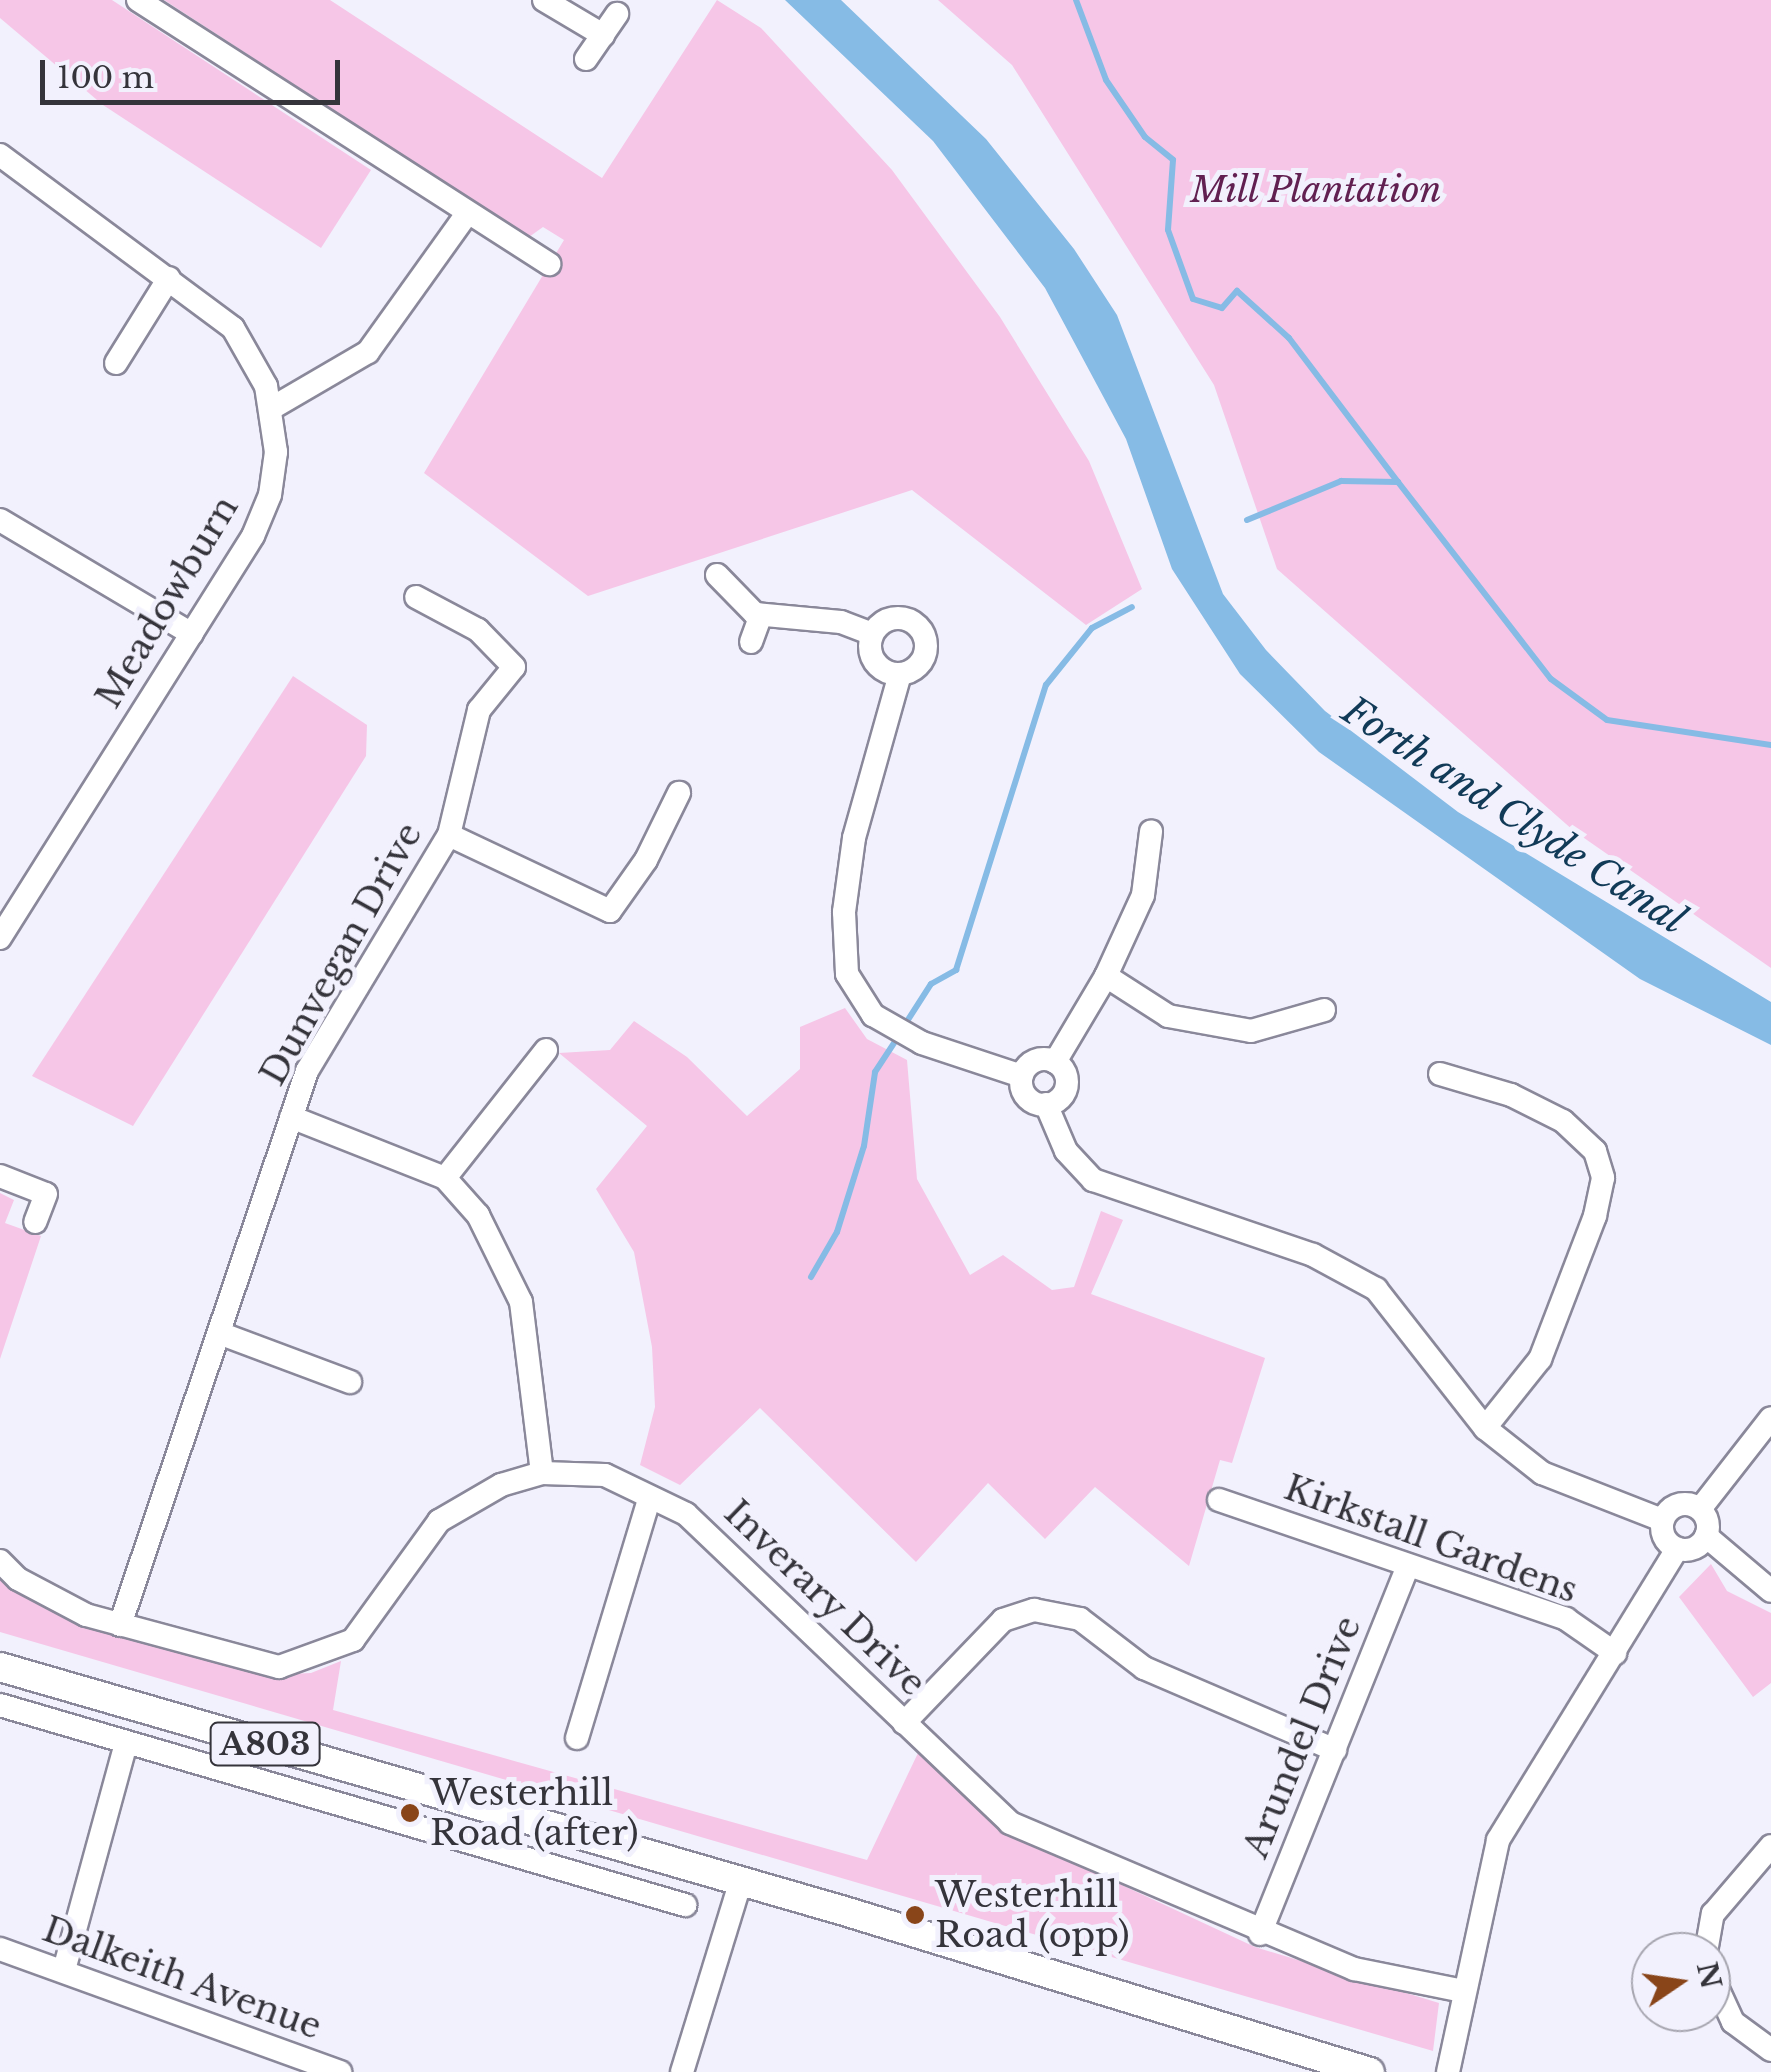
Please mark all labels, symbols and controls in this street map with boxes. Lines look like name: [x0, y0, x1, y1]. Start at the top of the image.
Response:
scale bar: [45, 40, 345, 102]
text: 100 m: [57, 59, 154, 96]
park label: Mill Plantation: [1190, 169, 1442, 211]
street label: Meadowburn: [87, 489, 247, 715]
water label: Forth and Clyde Canal: [1333, 686, 1695, 944]
street label: Dunvegan Drive: [252, 816, 430, 1092]
street label: Kirkstall Gardens: [1279, 1466, 1583, 1612]
street label: Inverary Drive: [716, 1491, 934, 1705]
street label: Arundel Drive: [1235, 1610, 1369, 1864]
road number: A803: [208, 1717, 322, 1771]
place label: Westerhill Road (after): [430, 1772, 639, 1854]
marker: Westerhill Road (after): [399, 1802, 421, 1824]
place label: Westerhill Road (opp): [935, 1874, 1130, 1956]
marker: Westerhill Road (opp): [904, 1904, 926, 1926]
street label: Dalkeith Avenue: [37, 1908, 327, 2048]
north arrow: [1631, 1932, 1731, 2032]
text: N: [1689, 1959, 1729, 1992]

